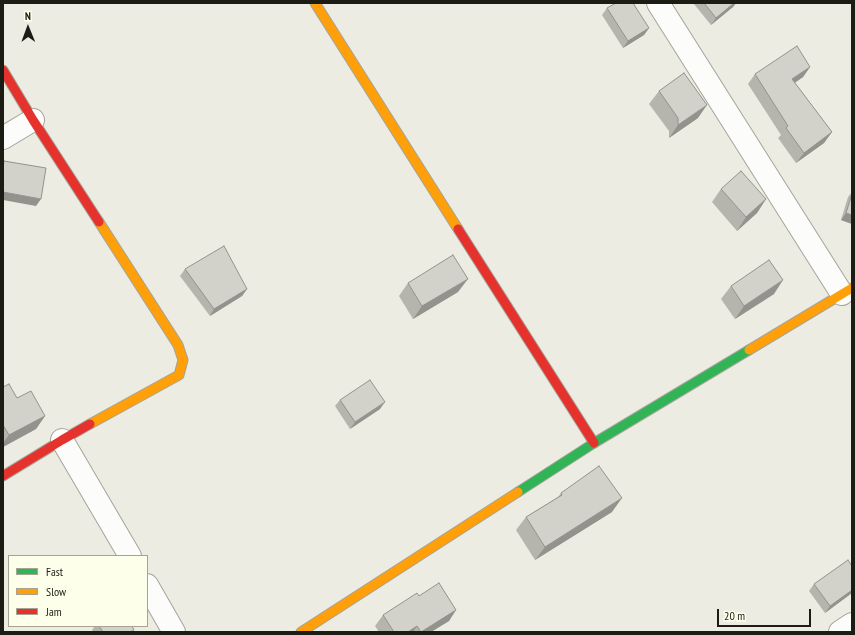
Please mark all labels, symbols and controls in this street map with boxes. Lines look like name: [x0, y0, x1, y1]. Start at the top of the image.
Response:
north arrow: [8, 8, 48, 48]
text: N: [25, 9, 31, 23]
legend: [8, 555, 148, 627]
text: Fast: [46, 564, 63, 579]
text: Slow: [46, 584, 66, 599]
scale bar: [719, 601, 813, 627]
text: Jam: [46, 604, 62, 619]
text: 20 m: [724, 608, 745, 623]

